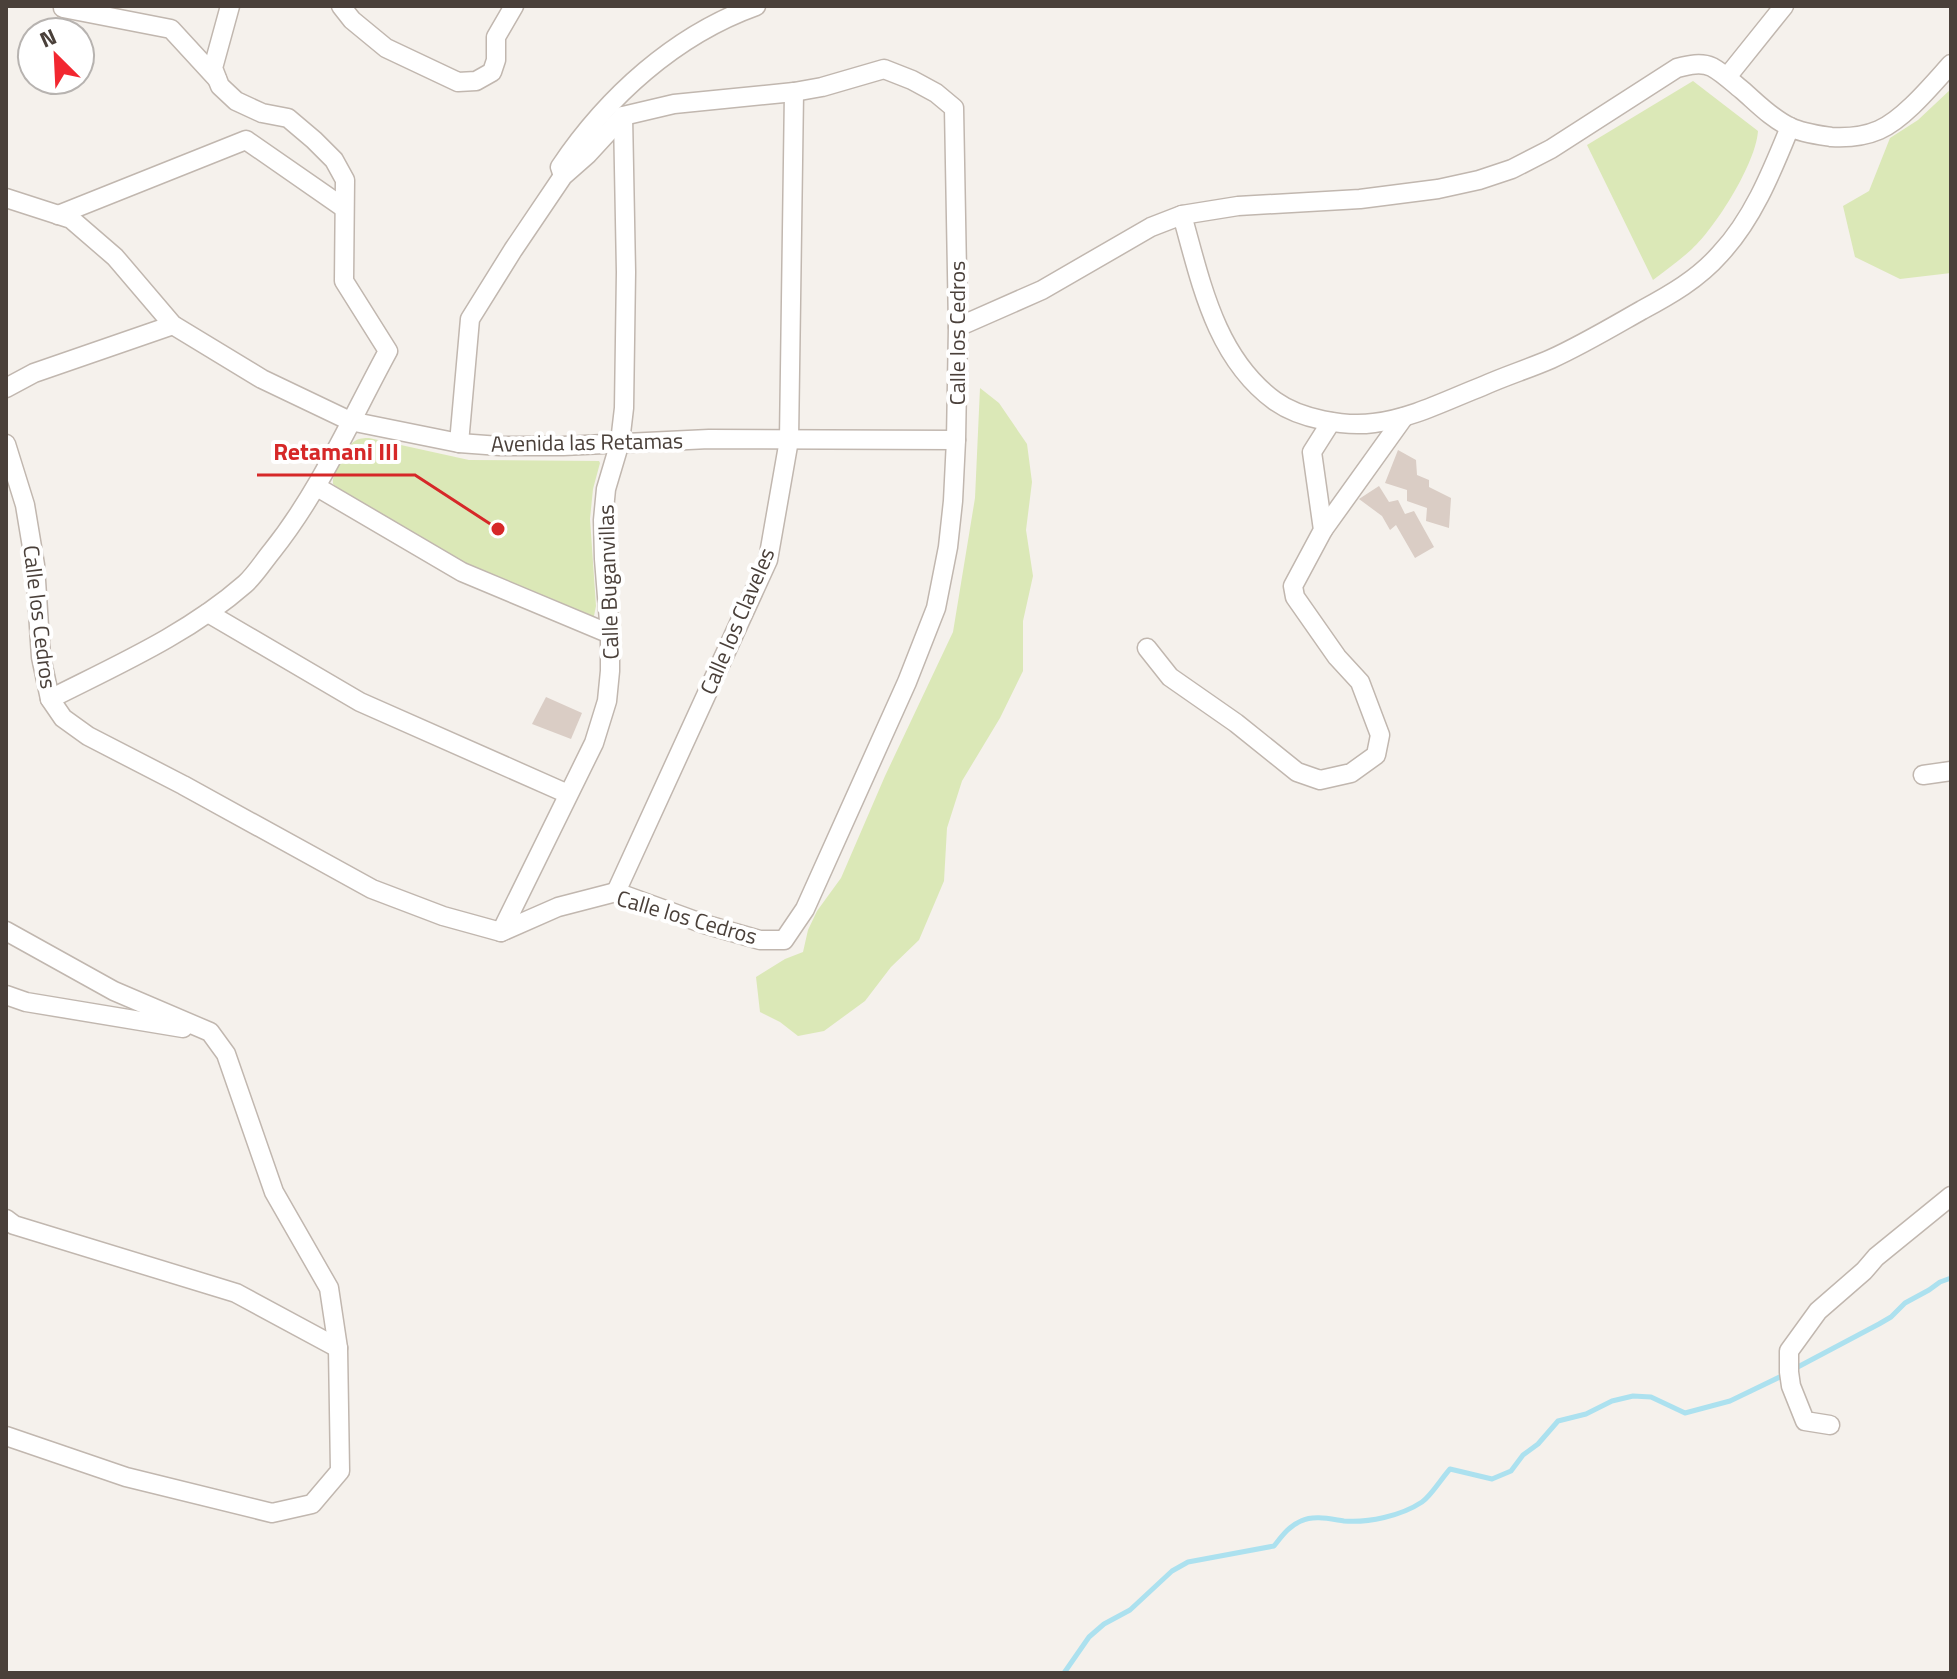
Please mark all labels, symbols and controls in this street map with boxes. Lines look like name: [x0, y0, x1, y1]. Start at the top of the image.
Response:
north arrow: [16, 16, 96, 96]
text: N: [34, 19, 62, 56]
street label: Calle los Cedros: [940, 261, 974, 405]
street label: Avenida las Retamas: [491, 423, 683, 461]
callout: Retamani III: [257, 427, 415, 475]
text: Retamani III: [273, 433, 399, 469]
street label: Calle Buganvillas: [588, 504, 628, 660]
street label: Calle los Claveles: [691, 542, 783, 700]
street label: Calle los Cedros: [14, 543, 66, 691]
street label: Calle los Cedros: [613, 881, 761, 953]

